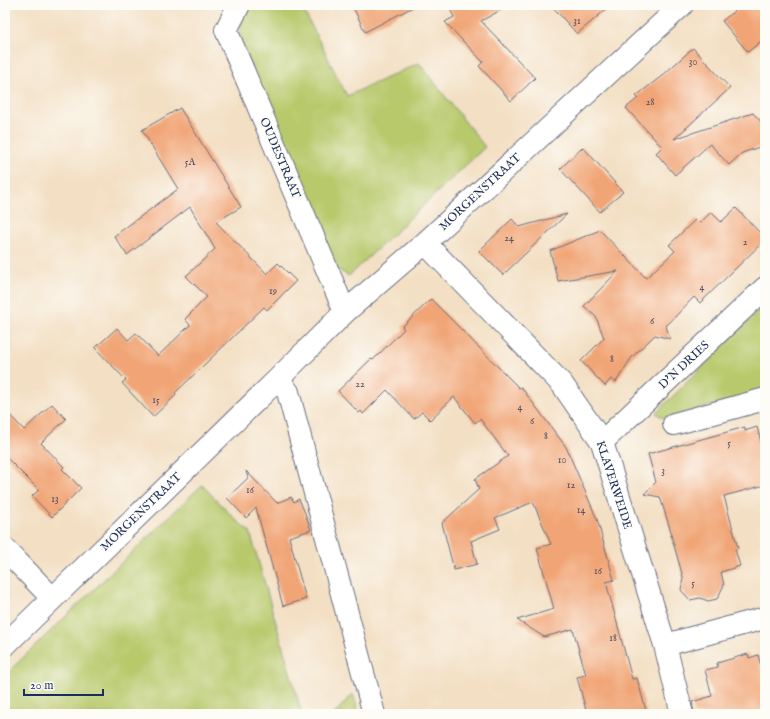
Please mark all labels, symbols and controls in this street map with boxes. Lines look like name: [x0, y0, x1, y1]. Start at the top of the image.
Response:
house number: 31: [573, 15, 581, 28]
house number: 30: [689, 56, 697, 69]
house number: 28: [646, 96, 654, 109]
street label: OUDESTRAAT: [256, 115, 304, 201]
street label: MORGENSTRAAT: [436, 150, 524, 234]
house number: 5A: [185, 156, 195, 169]
house number: 24: [504, 232, 514, 245]
house number: 2: [743, 236, 748, 249]
house number: 4: [700, 281, 705, 294]
house number: 19: [269, 285, 277, 298]
house number: 6: [650, 315, 655, 328]
street label: D'N DRIES: [655, 338, 713, 392]
house number: 8: [610, 353, 614, 366]
house number: 22: [355, 378, 365, 391]
house number: 15: [152, 394, 160, 407]
house number: 4: [518, 401, 523, 414]
house number: 6: [530, 415, 535, 428]
house number: 8: [544, 430, 548, 443]
house number: 5: [727, 437, 731, 450]
street label: KLAVERWEIDE: [593, 439, 635, 531]
house number: 10: [558, 454, 566, 467]
house number: 3: [661, 465, 665, 478]
street label: MORGENSTRAAT: [97, 469, 185, 554]
house number: 12: [567, 479, 576, 492]
house number: 16: [246, 484, 255, 497]
house number: 13: [51, 493, 59, 506]
house number: 14: [577, 504, 585, 517]
house number: 16: [594, 565, 603, 578]
house number: 5: [691, 577, 695, 590]
house number: 18: [609, 632, 617, 645]
scale bar: [24, 671, 103, 697]
text: 20 m: [30, 678, 53, 693]

